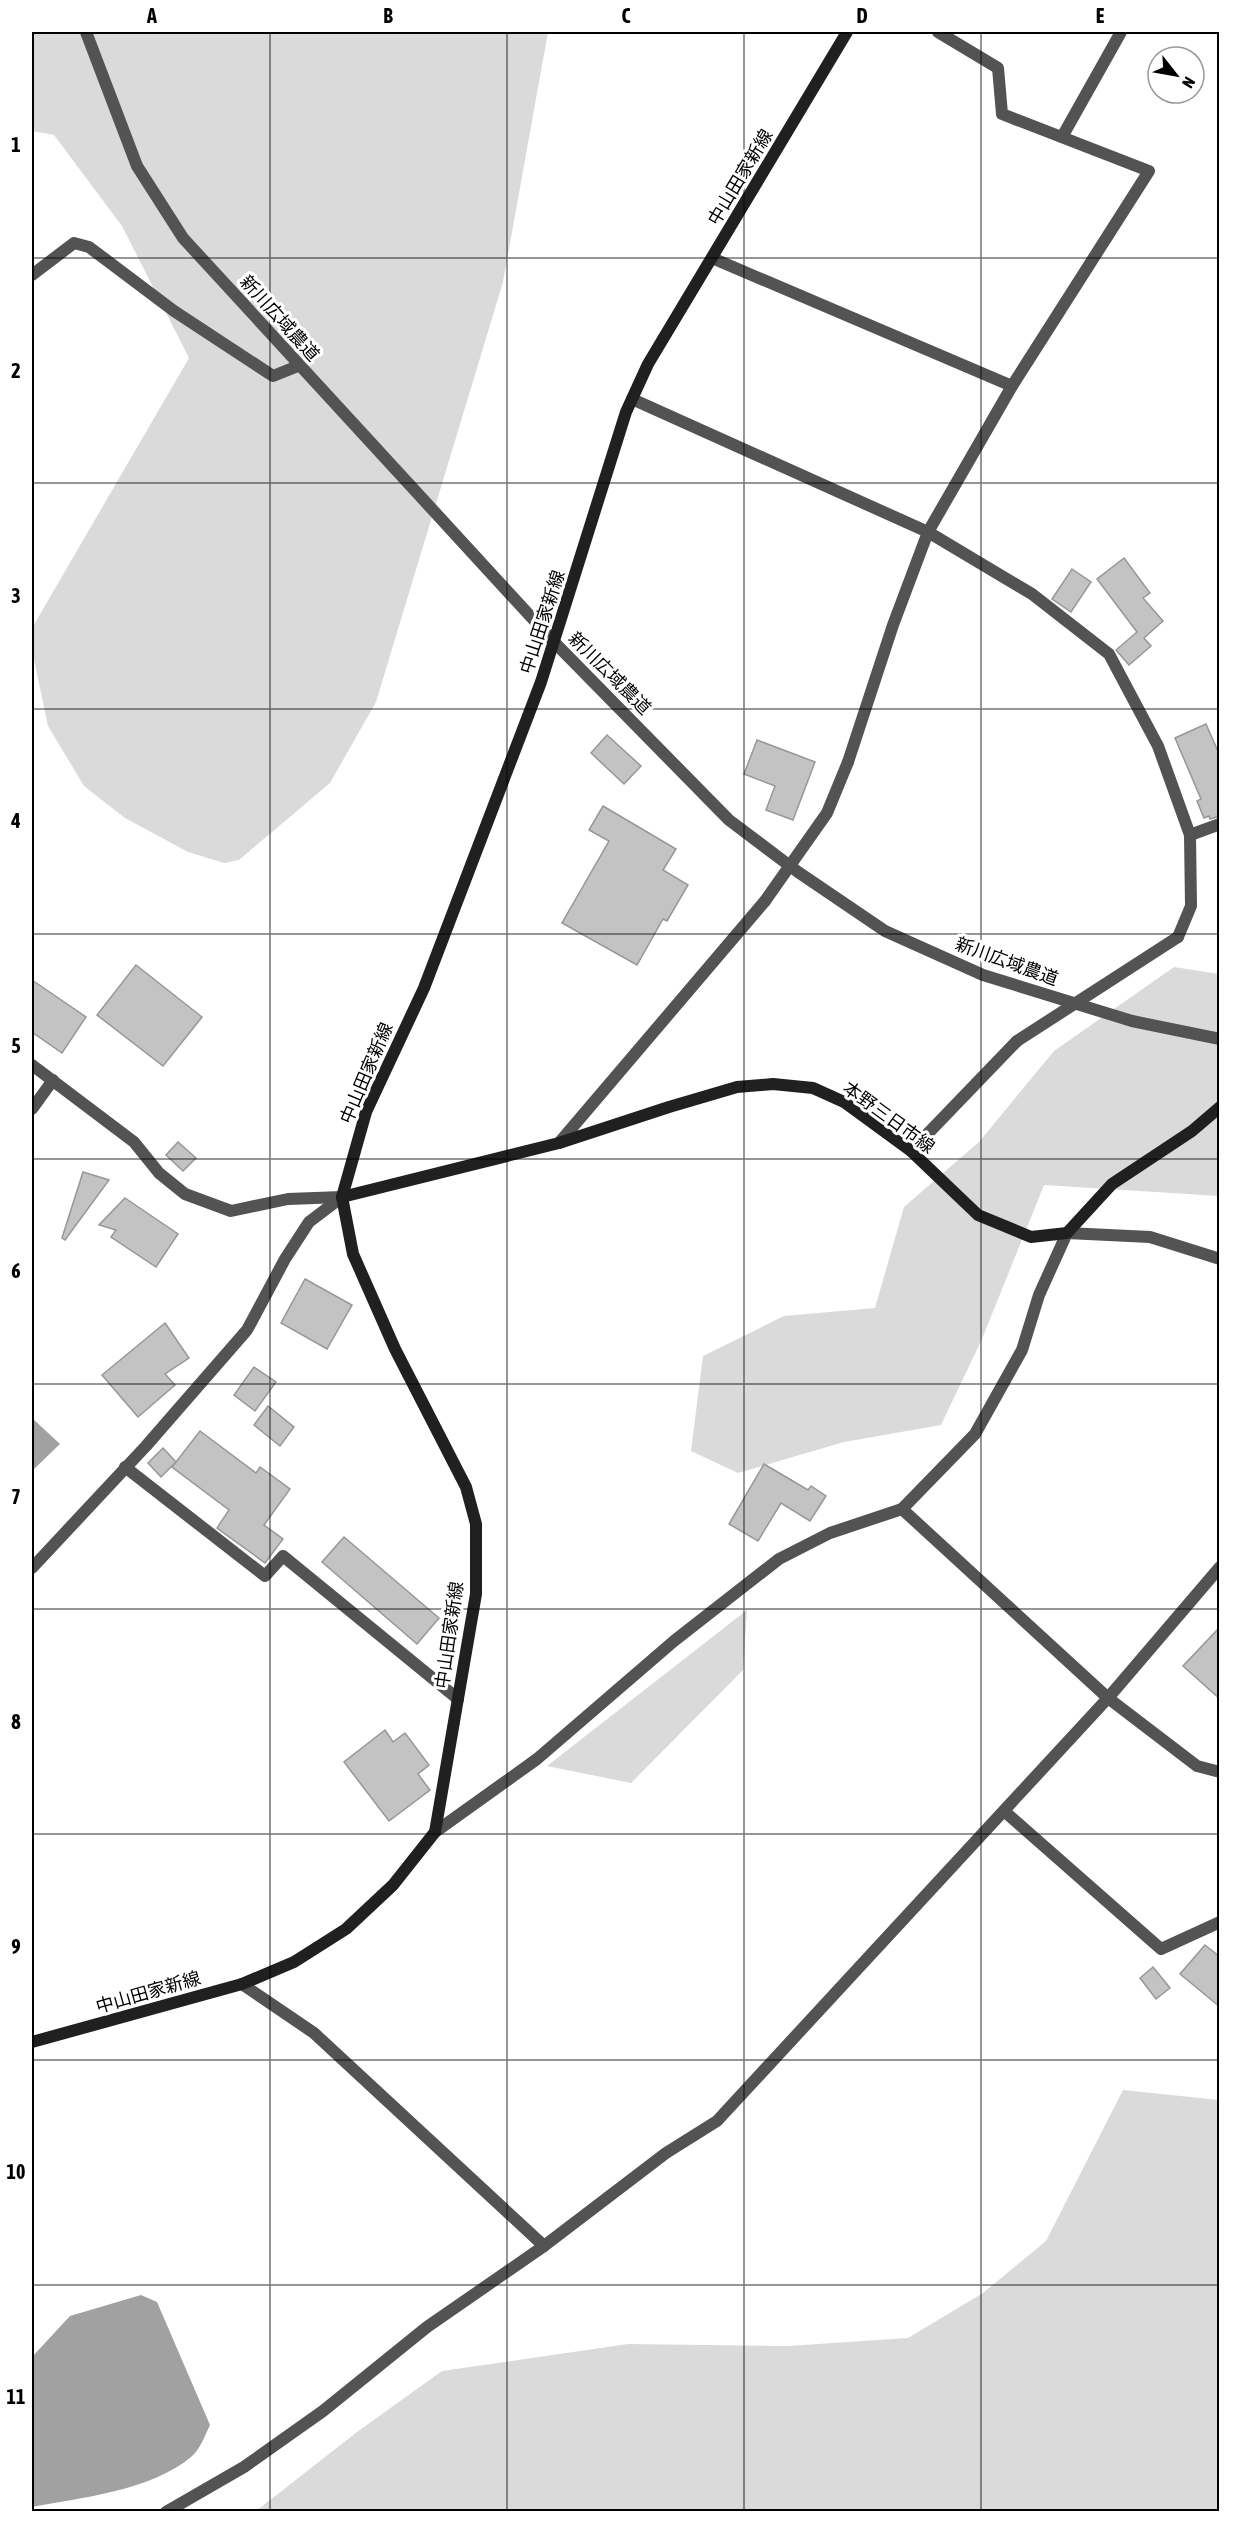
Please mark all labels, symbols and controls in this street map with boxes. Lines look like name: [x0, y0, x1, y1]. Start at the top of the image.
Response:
text: A: [146, 4, 157, 27]
text: B: [383, 4, 393, 27]
text: C: [622, 4, 631, 27]
text: D: [856, 4, 868, 27]
text: E: [1096, 4, 1105, 27]
north arrow: [1146, 45, 1206, 105]
text: N: [1179, 74, 1199, 91]
street label: 中山田家新線: [703, 125, 777, 229]
text: 1: [11, 133, 21, 156]
street label: 新川広域農道: [236, 271, 324, 365]
text: 2: [11, 359, 21, 382]
street label: 中山田家新線: [515, 567, 569, 677]
text: 3: [11, 584, 21, 607]
street label: 新川広域農道: [564, 627, 656, 719]
text: 4: [10, 809, 21, 832]
street label: 新川広域農道: [953, 933, 1061, 989]
street label: 中山田家新線: [335, 1019, 397, 1127]
text: 5: [11, 1034, 21, 1057]
street label: 本野三日市線: [839, 1077, 939, 1157]
text: 6: [11, 1259, 21, 1282]
text: 7: [11, 1485, 21, 1508]
street label: 中山田家新線: [431, 1580, 467, 1690]
text: 8: [11, 1710, 21, 1733]
text: 9: [11, 1935, 21, 1958]
street label: 中山田家新線: [93, 1967, 203, 2017]
text: 10: [7, 2160, 25, 2183]
text: 11: [7, 2385, 25, 2408]

